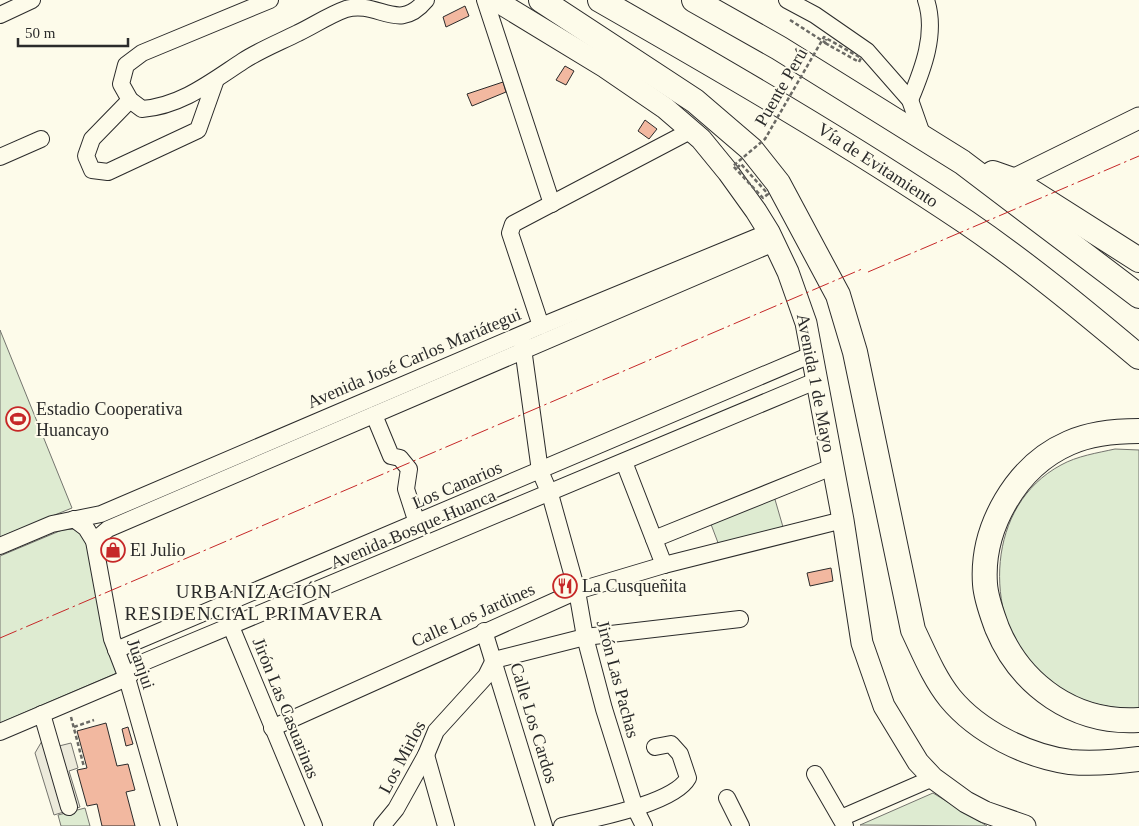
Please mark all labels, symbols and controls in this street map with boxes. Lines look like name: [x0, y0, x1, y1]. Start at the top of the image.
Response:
scale bar: [18, 15, 128, 47]
text: 50 m: [25, 25, 56, 41]
street label: Puente Perú: [751, 45, 811, 129]
street label: Vía de Evitamiento: [814, 118, 942, 212]
street label: Avenida José Carlos Mariátegui: [304, 304, 524, 412]
street label: Avenida 1 de Mayo: [793, 312, 839, 454]
place label: Estadio Cooperativa Huancayo: [36, 399, 182, 440]
sports icon: Estadio Cooperativa Huancayo: [5, 406, 31, 432]
street label: Los Canarios: [409, 457, 505, 513]
street label: Avenida Bosque Huanca: [327, 485, 499, 573]
shop icon: El Julio: [100, 537, 126, 563]
place label: El Julio: [130, 540, 186, 560]
restaurant icon: La Cusqueñita: [552, 573, 578, 599]
place label: La Cusqueñita: [582, 576, 686, 596]
street label: Calle Los Jardines: [408, 579, 538, 651]
district label: URBANIZACIÓN RESIDENCIAL PRIMAVERA: [124, 581, 384, 624]
street label: Jirón Las Pachas: [593, 618, 643, 740]
street label: Jirón Las Casuarinas: [249, 635, 323, 781]
street label: Juanjui: [123, 636, 159, 692]
street label: Calle Los Cardos: [506, 660, 562, 786]
street label: Los Mirlos: [375, 717, 429, 797]

